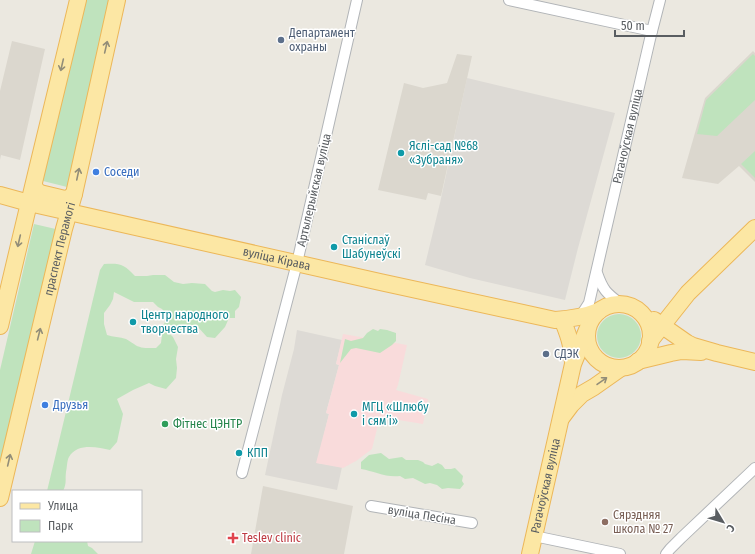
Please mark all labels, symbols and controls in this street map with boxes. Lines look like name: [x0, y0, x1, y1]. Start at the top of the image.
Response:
scale bar: [615, 12, 684, 38]
text: 50 m: [621, 19, 645, 33]
place label: Департамент охраны: [288, 26, 355, 54]
marker: Департамент охраны: [276, 35, 286, 45]
one-way arrow: [103, 41, 111, 54]
one-way arrow: [58, 58, 65, 71]
street label: Рагачоўская вуліца: [610, 87, 645, 185]
street label: Артылерыйская вуліца: [294, 132, 334, 248]
place label: Яслі-сад №68 «Зубраня»: [409, 139, 478, 167]
marker: Яслі-сад №68 «Зубраня»: [396, 148, 406, 158]
place label: Соседи: [104, 165, 139, 179]
marker: Соседи: [91, 167, 101, 177]
one-way arrow: [75, 168, 83, 181]
street label: праспект Перамогі: [41, 201, 78, 297]
place label: Станіслаў Шабунеўскі: [342, 233, 401, 261]
one-way arrow: [15, 234, 23, 247]
marker: Станіслаў Шабунеўскі: [329, 242, 339, 252]
street label: вуліца Кірава: [242, 244, 312, 273]
place label: Центр народного творчества: [141, 308, 229, 336]
marker: Центр народного творчества: [128, 317, 138, 327]
one-way arrow: [36, 327, 43, 340]
place label: СДЭК: [554, 347, 580, 361]
marker: СДЭК: [541, 349, 551, 359]
one-way arrow: [596, 377, 607, 385]
place label: Друзья: [52, 398, 88, 412]
marker: Друзья: [40, 400, 50, 410]
place label: МГЦ «Шлюбу і сямʼі»: [362, 400, 429, 428]
marker: МГЦ «Шлюбу і сямʼі»: [349, 409, 359, 419]
place label: Фітнес ЦЭНТР: [173, 417, 242, 431]
marker: Фітнес ЦЭНТР: [160, 419, 170, 429]
street label: Рагачоўская вуліца: [528, 437, 563, 535]
place label: КПП: [247, 446, 268, 460]
marker: КПП: [234, 448, 244, 458]
one-way arrow: [6, 454, 13, 467]
legend: [12, 490, 142, 542]
text: Улица: [47, 499, 78, 513]
north arrow: [703, 502, 743, 542]
street label: вуліца Песіна: [387, 503, 457, 527]
place label: Сярэдняя школа № 27: [613, 508, 673, 536]
marker: Сярэдняя школа № 27: [600, 517, 610, 527]
text: Парк: [48, 519, 74, 533]
text: С: [723, 522, 737, 534]
place label: Teslev clinic: [242, 531, 301, 545]
marker: Teslev clinic: [227, 532, 239, 544]

